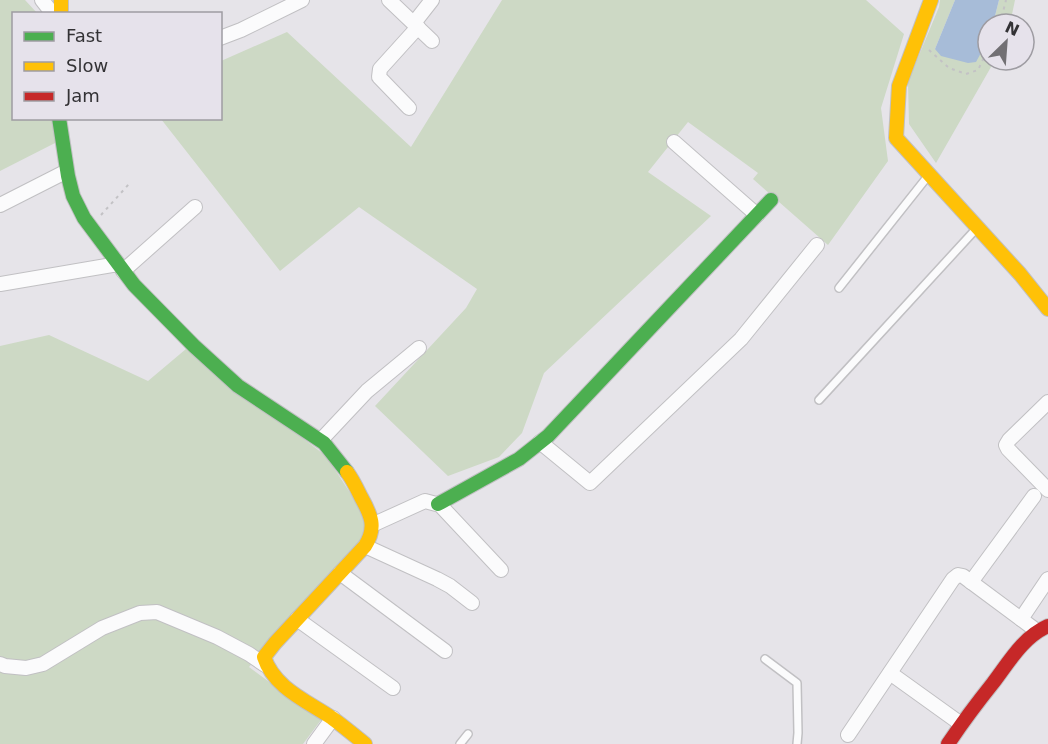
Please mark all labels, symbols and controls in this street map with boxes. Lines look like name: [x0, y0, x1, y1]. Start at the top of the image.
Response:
legend: [12, 12, 222, 120]
north arrow: [976, 12, 1036, 72]
text: N: [1002, 17, 1022, 40]
text: Fast: [66, 25, 102, 46]
text: Slow: [66, 55, 108, 76]
text: Jam: [65, 85, 100, 106]

